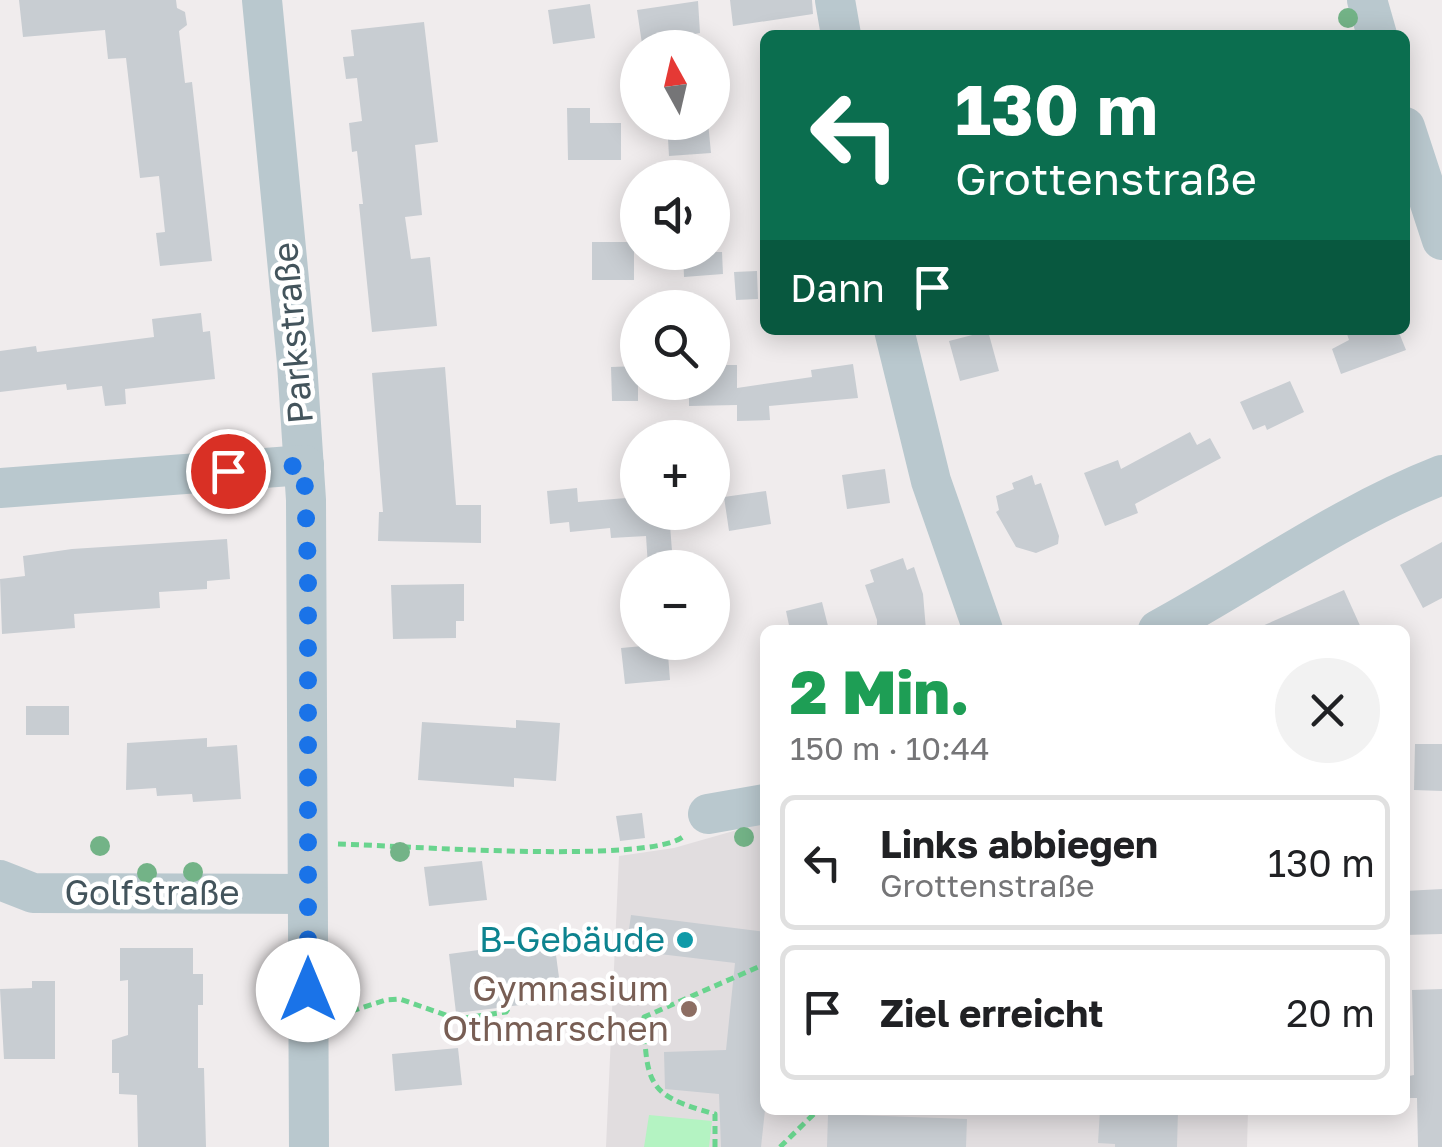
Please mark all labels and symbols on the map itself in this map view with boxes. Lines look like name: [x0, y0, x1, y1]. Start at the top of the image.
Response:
north arrow: [620, 30, 730, 140]
street label: Parkstraße: [263, 241, 321, 426]
pin: [186, 429, 271, 514]
street label: Golfstraße: [64, 871, 240, 913]
place label: B-Gebäude: [479, 918, 665, 960]
marker: B-Gebäude: [674, 929, 696, 951]
position arrow: [256, 938, 360, 1042]
place label: Gymnasium Othmarschen: [442, 967, 669, 1049]
marker: Gymnasium Othmarschen: [678, 998, 700, 1020]

